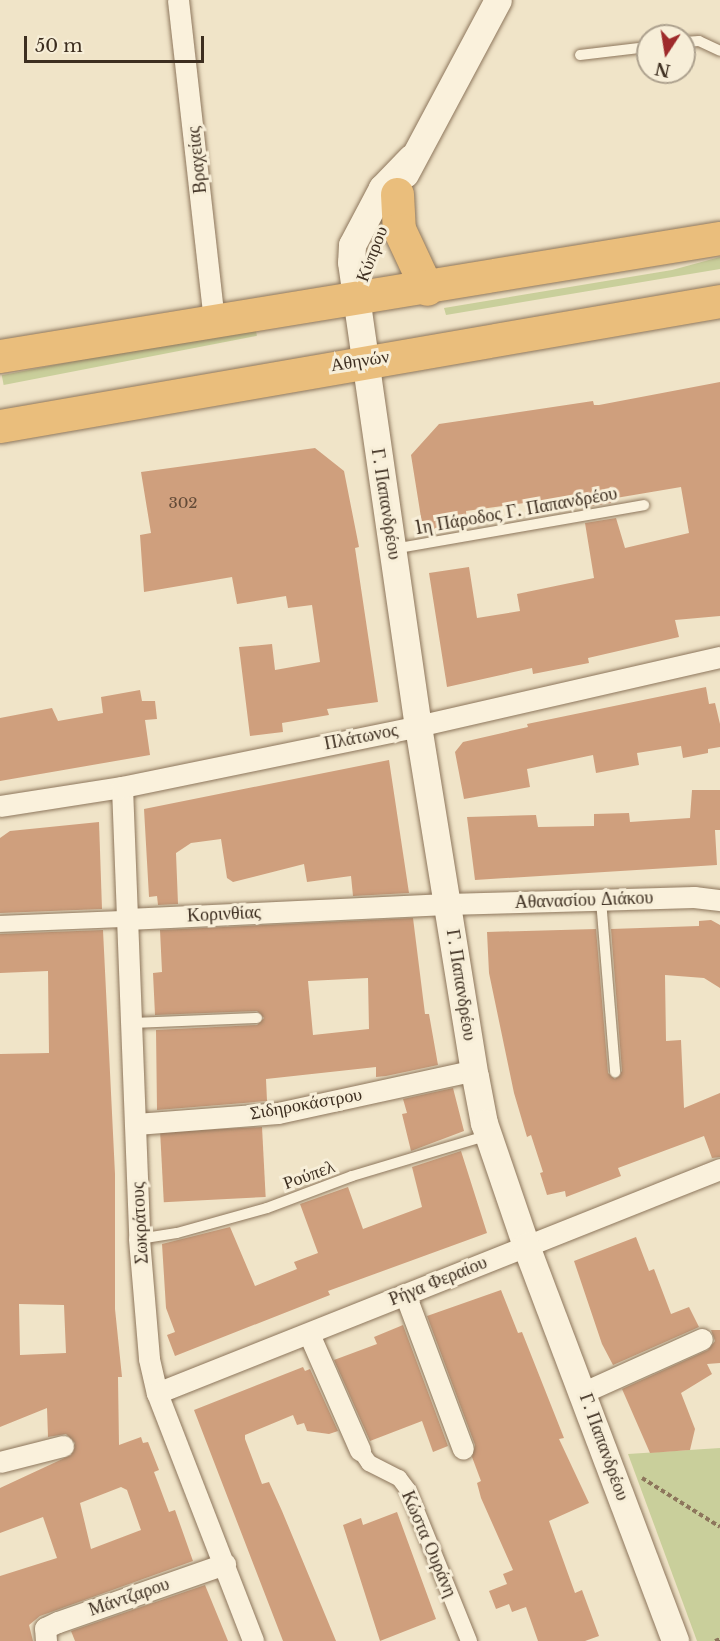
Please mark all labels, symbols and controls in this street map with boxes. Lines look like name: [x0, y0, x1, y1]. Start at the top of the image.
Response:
scale bar: [27, 24, 207, 62]
north arrow: [636, 24, 696, 84]
text: 50 m: [35, 35, 83, 57]
text: N: [653, 58, 672, 81]
street label: Βραχείας: [183, 125, 211, 195]
street label: Κύπρου: [352, 223, 392, 285]
street label: Αθηνών: [329, 346, 391, 376]
street label: Γ. Παπανδρέου: [367, 447, 405, 561]
street label: 1η Πάροδος Γ. Παπανδρέου: [413, 483, 619, 539]
house number: 302: [168, 494, 198, 512]
street label: Πλάτωνος: [322, 719, 400, 755]
street label: Αθανασίου Διάκου: [514, 887, 654, 913]
street label: Κορινθίας: [186, 901, 262, 927]
street label: Γ. Παπανδρέου: [442, 928, 480, 1042]
street label: Σιδηροκάστρου: [248, 1084, 364, 1124]
street label: Ρούπελ: [280, 1156, 338, 1194]
street label: Σωκράτους: [127, 1181, 153, 1265]
street label: Ρήγα Φεραίου: [386, 1252, 490, 1310]
street label: Γ. Παπανδρέου: [575, 1391, 633, 1503]
street label: Κώστα Ουράνη: [397, 1488, 461, 1600]
street label: Μάντζαρου: [86, 1573, 172, 1621]

